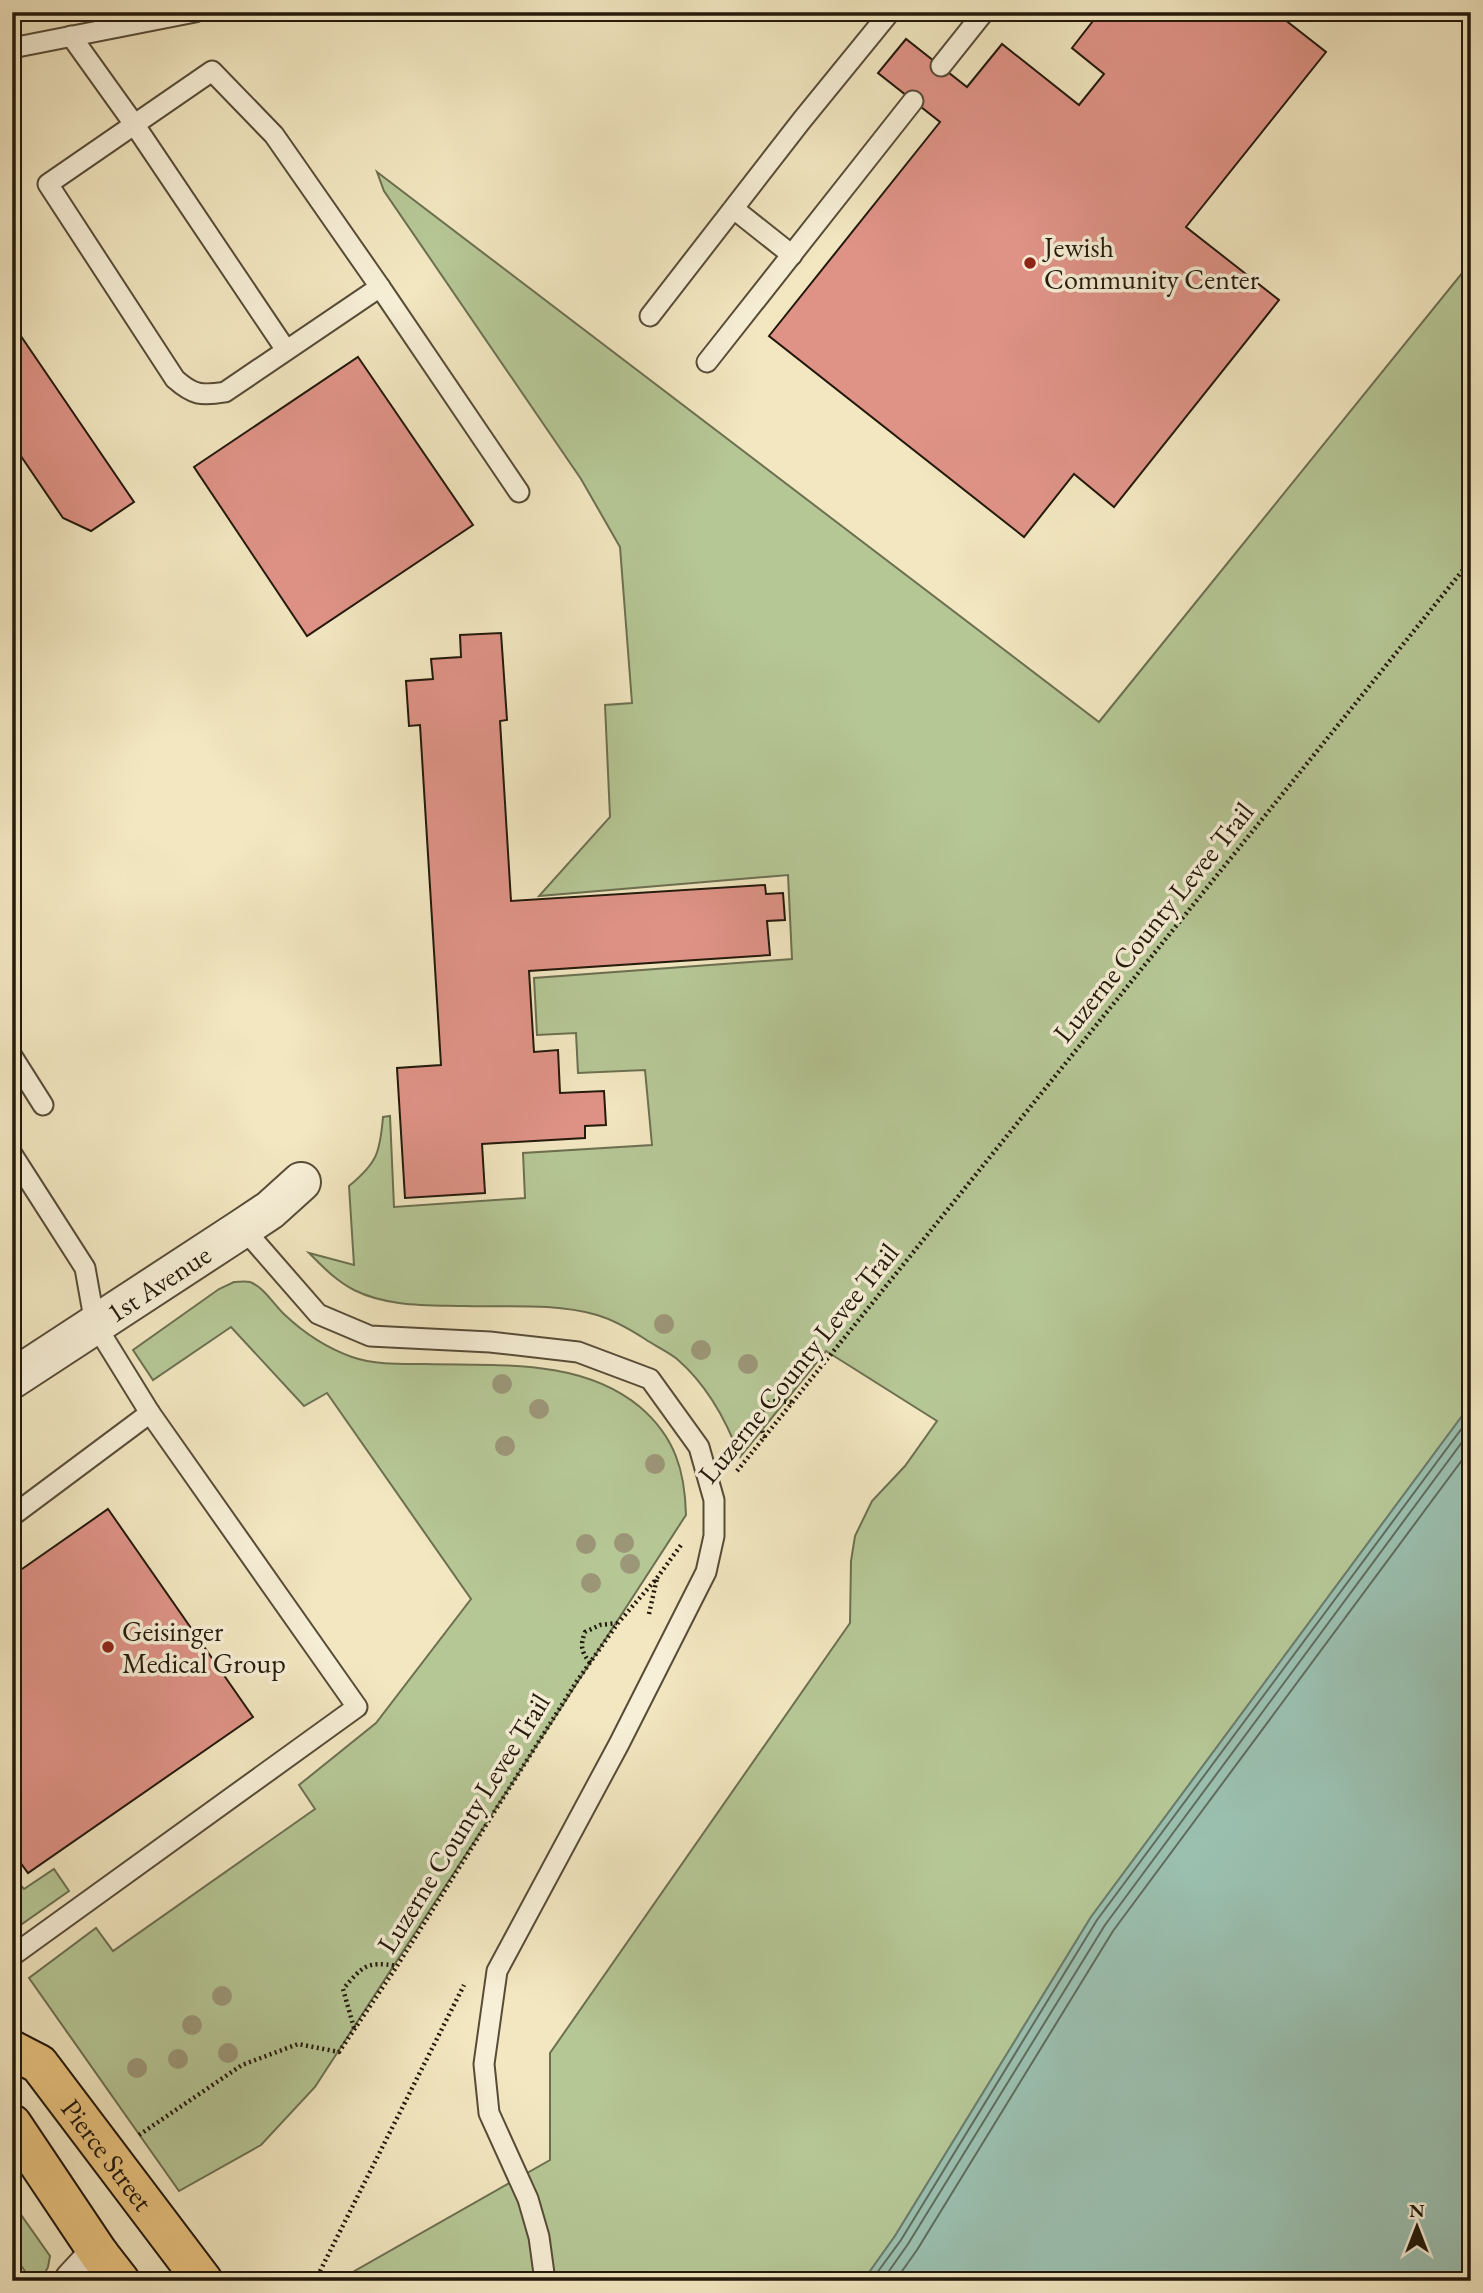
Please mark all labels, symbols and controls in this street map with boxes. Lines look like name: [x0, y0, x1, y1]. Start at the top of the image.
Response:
place label: Jewish Community Center: [1042, 229, 1260, 297]
marker: Jewish Community Center: [1022, 255, 1038, 271]
street label: Luzerne County Levee Trail: [1045, 794, 1261, 1050]
street label: Luzerne County Levee Trail: [690, 1235, 906, 1491]
street label: 1st Avenue: [100, 1236, 217, 1330]
place label: Geisinger Medical Group: [122, 1613, 286, 1681]
marker: Geisinger Medical Group: [100, 1639, 116, 1655]
street label: Luzerne County Levee Trail: [368, 1686, 558, 1959]
street label: Pierce Street: [53, 2091, 162, 2218]
north arrow: [1382, 2192, 1452, 2262]
text: N: [1409, 2198, 1425, 2223]

